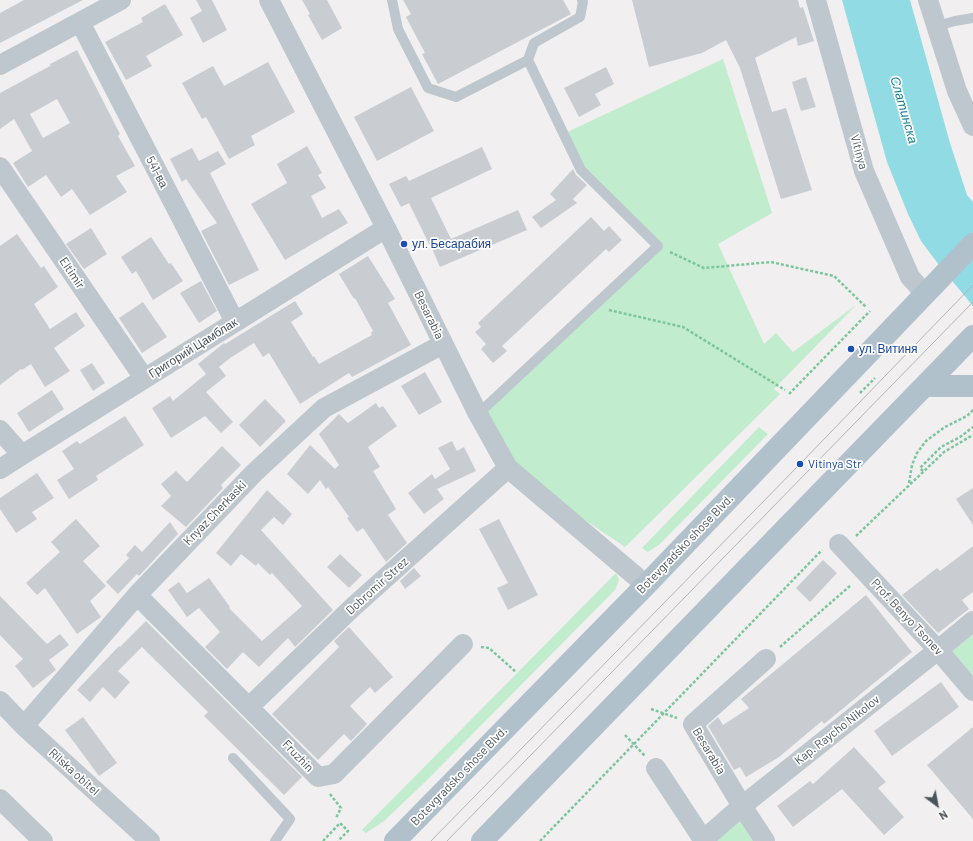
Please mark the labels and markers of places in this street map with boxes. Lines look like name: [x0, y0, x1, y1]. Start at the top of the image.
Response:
place label: ул. Бесарабия: [412, 237, 491, 251]
marker: ул. Бесарабия: [399, 239, 409, 249]
place label: ул. Витиня: [859, 342, 918, 356]
marker: ул. Витиня: [846, 344, 856, 354]
place label: Vitinya Str: [808, 457, 862, 471]
marker: Vitinya Str: [795, 459, 805, 469]

